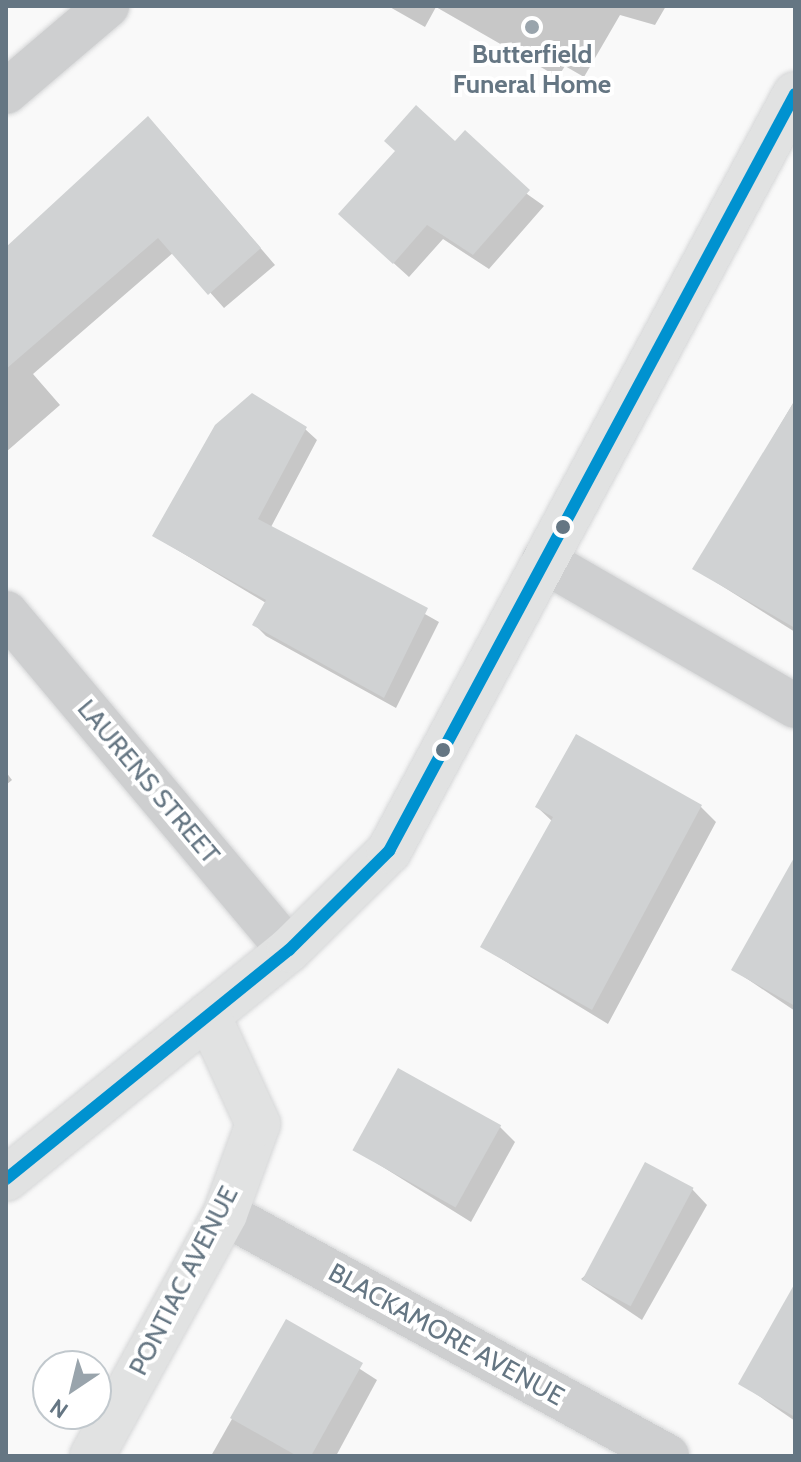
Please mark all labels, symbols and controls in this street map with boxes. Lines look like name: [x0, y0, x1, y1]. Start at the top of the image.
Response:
marker: Butterfield Funeral Home: [523, 18, 541, 36]
place label: Butterfield Funeral Home: [453, 39, 611, 100]
unlabelled marker: [555, 519, 571, 535]
street label: LAURENS STREET: [70, 694, 226, 870]
unlabelled marker: [435, 742, 451, 758]
street label: PONTIAC AVENUE: [123, 1181, 245, 1381]
street label: BLACKAMORE AVENUE: [323, 1257, 569, 1413]
north arrow: [32, 1350, 112, 1430]
text: N: [45, 1393, 73, 1424]

